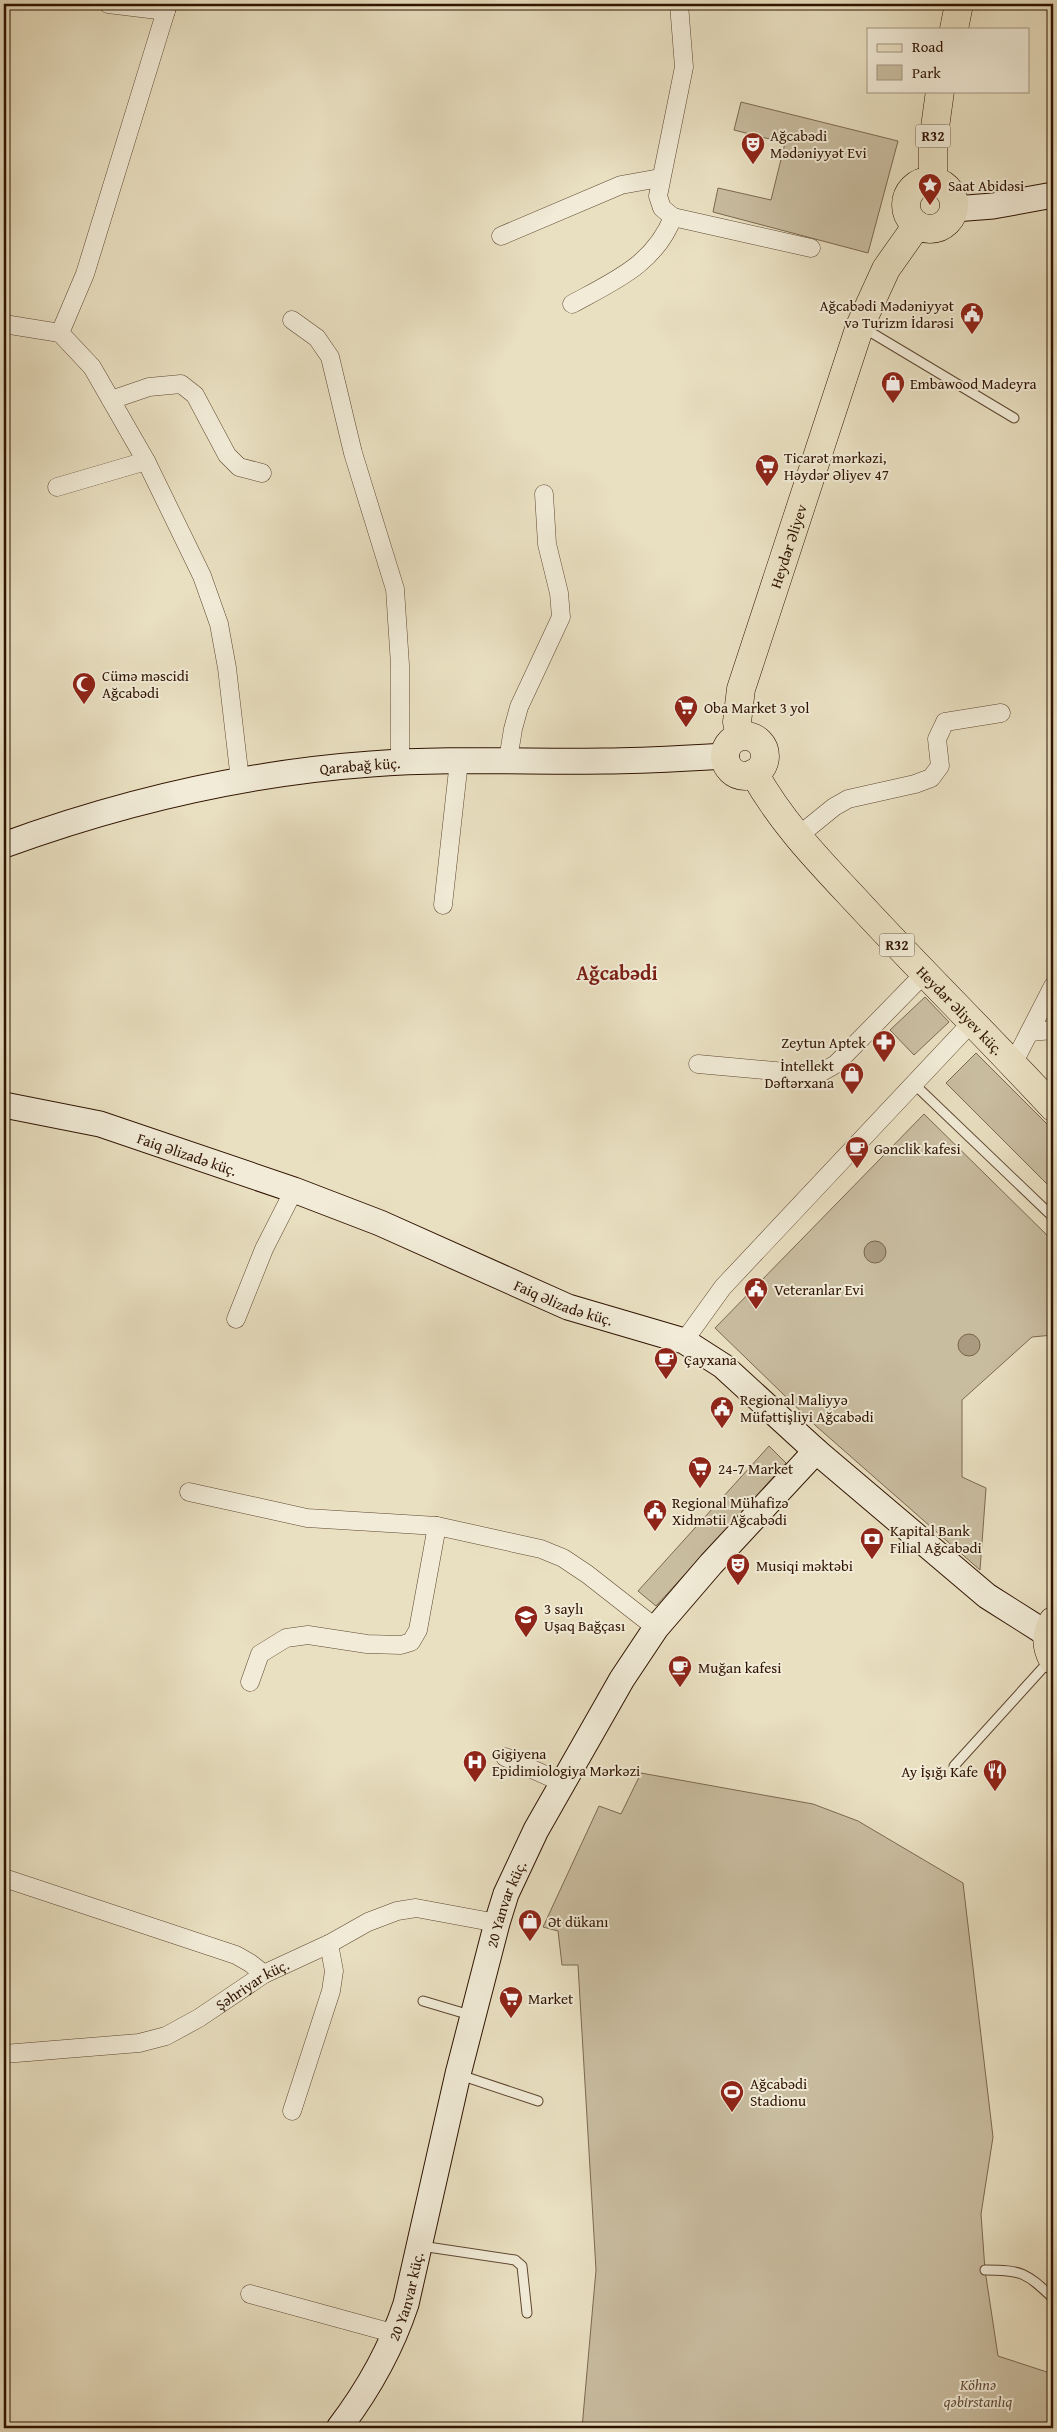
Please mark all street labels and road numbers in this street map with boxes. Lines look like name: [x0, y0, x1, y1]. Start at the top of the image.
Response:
road number: R32: [916, 124, 950, 148]
street label: Heydər Əliyev: [764, 501, 812, 591]
street label: Qarabağ küç.: [319, 752, 401, 779]
road number: R32: [880, 934, 914, 956]
street label: Heydər Əliyev küç.: [912, 961, 1009, 1059]
street label: Faiq Əlizadə küç.: [135, 1127, 240, 1180]
street label: Faiq Əlizadə küç.: [511, 1274, 615, 1330]
street label: 20 Yanvar küç.: [481, 1857, 531, 1950]
street label: Şəhriyar küç.: [211, 1954, 292, 2015]
street label: 20 Yanvar küç.: [383, 2250, 428, 2344]

